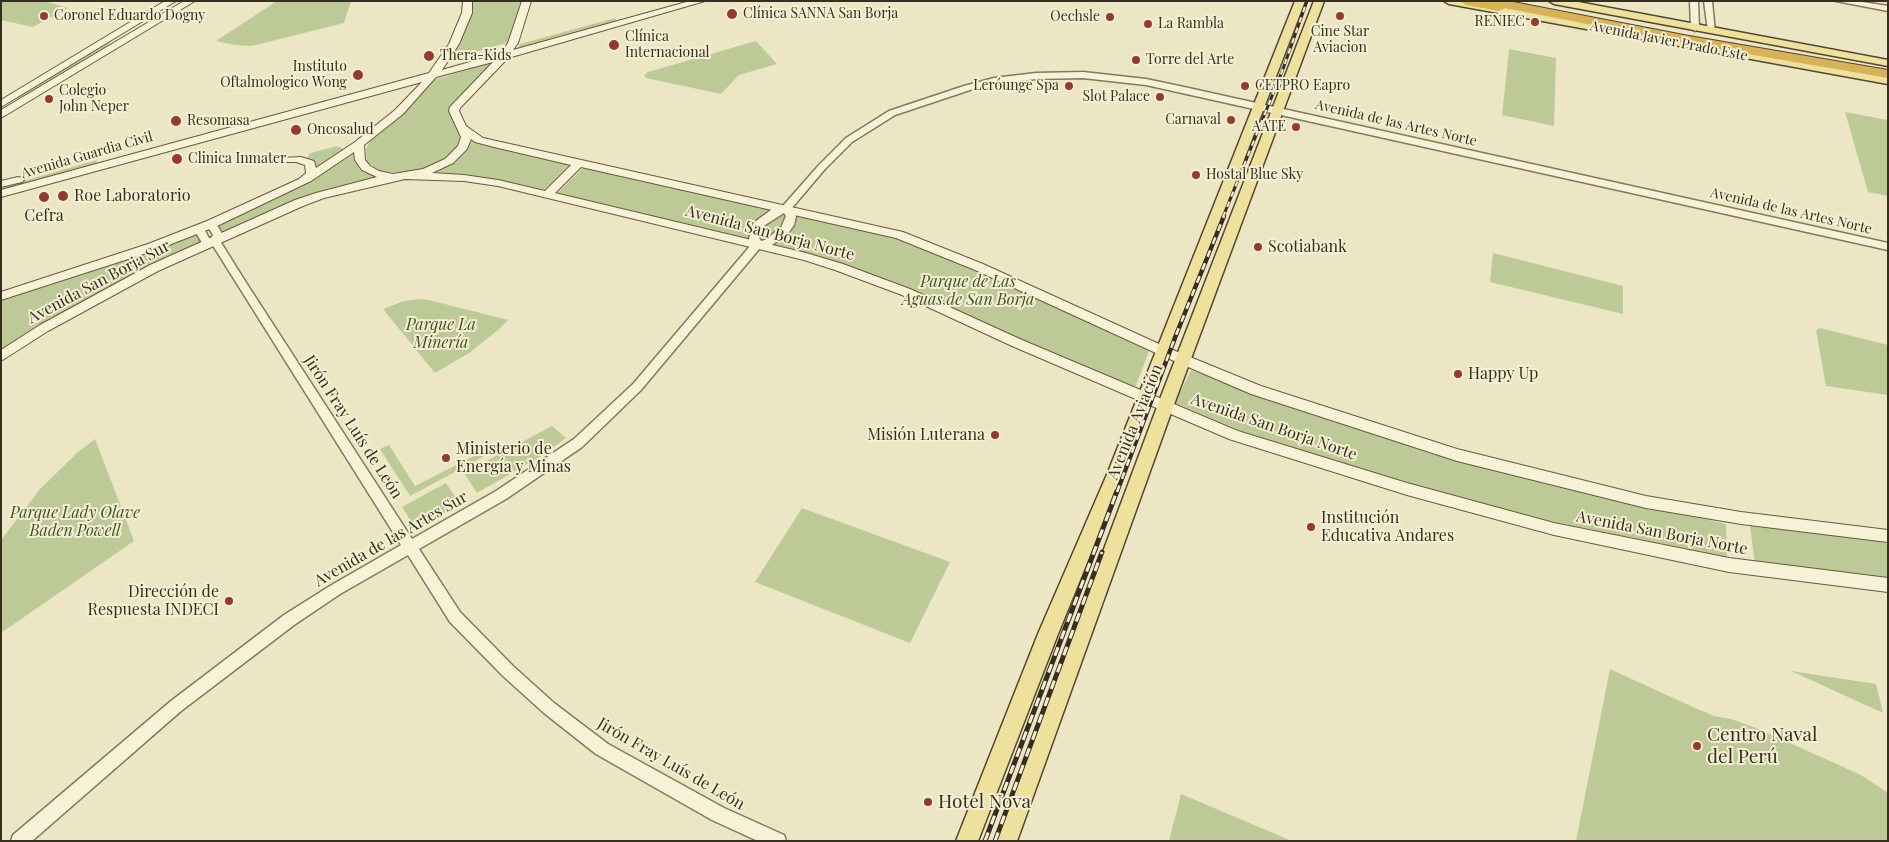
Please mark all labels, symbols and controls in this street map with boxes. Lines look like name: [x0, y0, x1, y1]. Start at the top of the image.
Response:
place label: Clínica SANNA San Borja: [743, 6, 898, 22]
marker: Clínica SANNA San Borja: [725, 7, 739, 21]
place label: Coronel Eduardo Dogny: [54, 8, 205, 24]
place label: Oechsle: [1050, 9, 1100, 25]
marker: Coronel Eduardo Dogny: [38, 10, 50, 22]
marker: Cine Star Aviacion: [1334, 10, 1346, 22]
marker: Oechsle: [1104, 11, 1116, 23]
place label: RENIEC: [1475, 14, 1525, 30]
place label: La Rambla: [1158, 16, 1224, 32]
marker: RENIEC: [1529, 16, 1541, 28]
street label: Avenida Javier Prado Este: [1589, 17, 1749, 65]
marker: La Rambla: [1142, 18, 1154, 30]
place label: Cine Star Aviacion: [1311, 24, 1369, 56]
place label: Clínica Internacional: [625, 29, 710, 62]
marker: Clínica Internacional: [607, 38, 621, 52]
place label: Thera-Kids: [440, 48, 512, 64]
marker: Thera-Kids: [422, 49, 436, 63]
place label: Torre del Arte: [1146, 52, 1234, 68]
marker: Torre del Arte: [1130, 54, 1142, 66]
place label: Instituto Oftalmologico Wong: [220, 59, 347, 92]
marker: Instituto Oftalmologico Wong: [351, 68, 365, 82]
place label: Leróunge Spa: [973, 78, 1059, 94]
place label: CETPRO Eapro: [1255, 78, 1350, 94]
marker: Leróunge Spa: [1063, 80, 1075, 92]
marker: CETPRO Eapro: [1239, 80, 1251, 92]
place label: Colegio John Neper: [59, 83, 129, 115]
place label: Slot Palace: [1083, 89, 1150, 105]
marker: Slot Palace: [1154, 91, 1166, 103]
marker: Colegio John Neper: [43, 93, 55, 105]
street label: Avenida de las Artes Norte: [1313, 96, 1479, 150]
place label: Carnaval: [1165, 112, 1221, 128]
place label: Resomasa: [187, 113, 250, 129]
marker: Resomasa: [169, 114, 183, 128]
marker: Carnaval: [1225, 114, 1237, 126]
place label: AATE: [1252, 119, 1286, 135]
marker: AATE: [1290, 121, 1302, 133]
place label: Oncosalud: [307, 122, 374, 138]
marker: Oncosalud: [289, 123, 303, 137]
street label: Avenida Guardia Civil: [19, 128, 155, 182]
place label: Clinica Inmater: [188, 151, 286, 167]
marker: Clinica Inmater: [170, 152, 184, 166]
place label: Hostal Blue Sky: [1206, 167, 1303, 183]
marker: Hostal Blue Sky: [1190, 169, 1202, 181]
street label: Avenida de las Artes Norte: [1708, 184, 1874, 238]
place label: Roe Laboratorio: [74, 186, 190, 206]
marker: Roe Laboratorio: [56, 189, 70, 203]
marker: Cefra: [37, 190, 51, 204]
street label: Avenida San Borja Norte: [683, 201, 857, 265]
place label: Cefra: [24, 206, 64, 226]
street label: Avenida San Borja Sur: [24, 236, 174, 328]
place label: Scotiabank: [1268, 237, 1347, 257]
marker: Scotiabank: [1252, 241, 1264, 253]
park label: Parque de Las Aguas de San Borja: [902, 272, 1034, 310]
park label: Parque La Minería: [406, 315, 476, 353]
street label: Jirón Fray Luís de León: [300, 352, 406, 502]
street label: Avenida Aviación: [1103, 362, 1167, 482]
place label: Happy Up: [1468, 364, 1538, 384]
marker: Happy Up: [1452, 368, 1464, 380]
street label: Avenida San Borja Norte: [1189, 390, 1359, 464]
place label: Misión Luterana: [867, 425, 985, 445]
marker: Misión Luterana: [989, 429, 1001, 441]
place label: Ministerio de Energía y Minas: [456, 439, 571, 477]
marker: Ministerio de Energía y Minas: [440, 452, 452, 464]
street label: Avenida de las Artes Sur: [311, 487, 471, 591]
park label: Parque Lady Olave Baden Powell: [10, 503, 140, 541]
street label: Avenida San Borja Norte: [1575, 507, 1749, 559]
place label: Institución Educativa Andares: [1321, 508, 1454, 546]
marker: Institución Educativa Andares: [1305, 521, 1317, 533]
place label: Dirección de Respuesta INDECI: [88, 582, 219, 620]
marker: Dirección de Respuesta INDECI: [223, 595, 235, 607]
street label: Jirón Fray Luís de León: [594, 714, 748, 814]
place label: Centro Naval del Perú: [1707, 724, 1817, 768]
marker: Centro Naval del Perú: [1691, 740, 1703, 752]
place label: Hotel Nova: [938, 791, 1031, 813]
marker: Hotel Nova: [922, 796, 934, 808]

